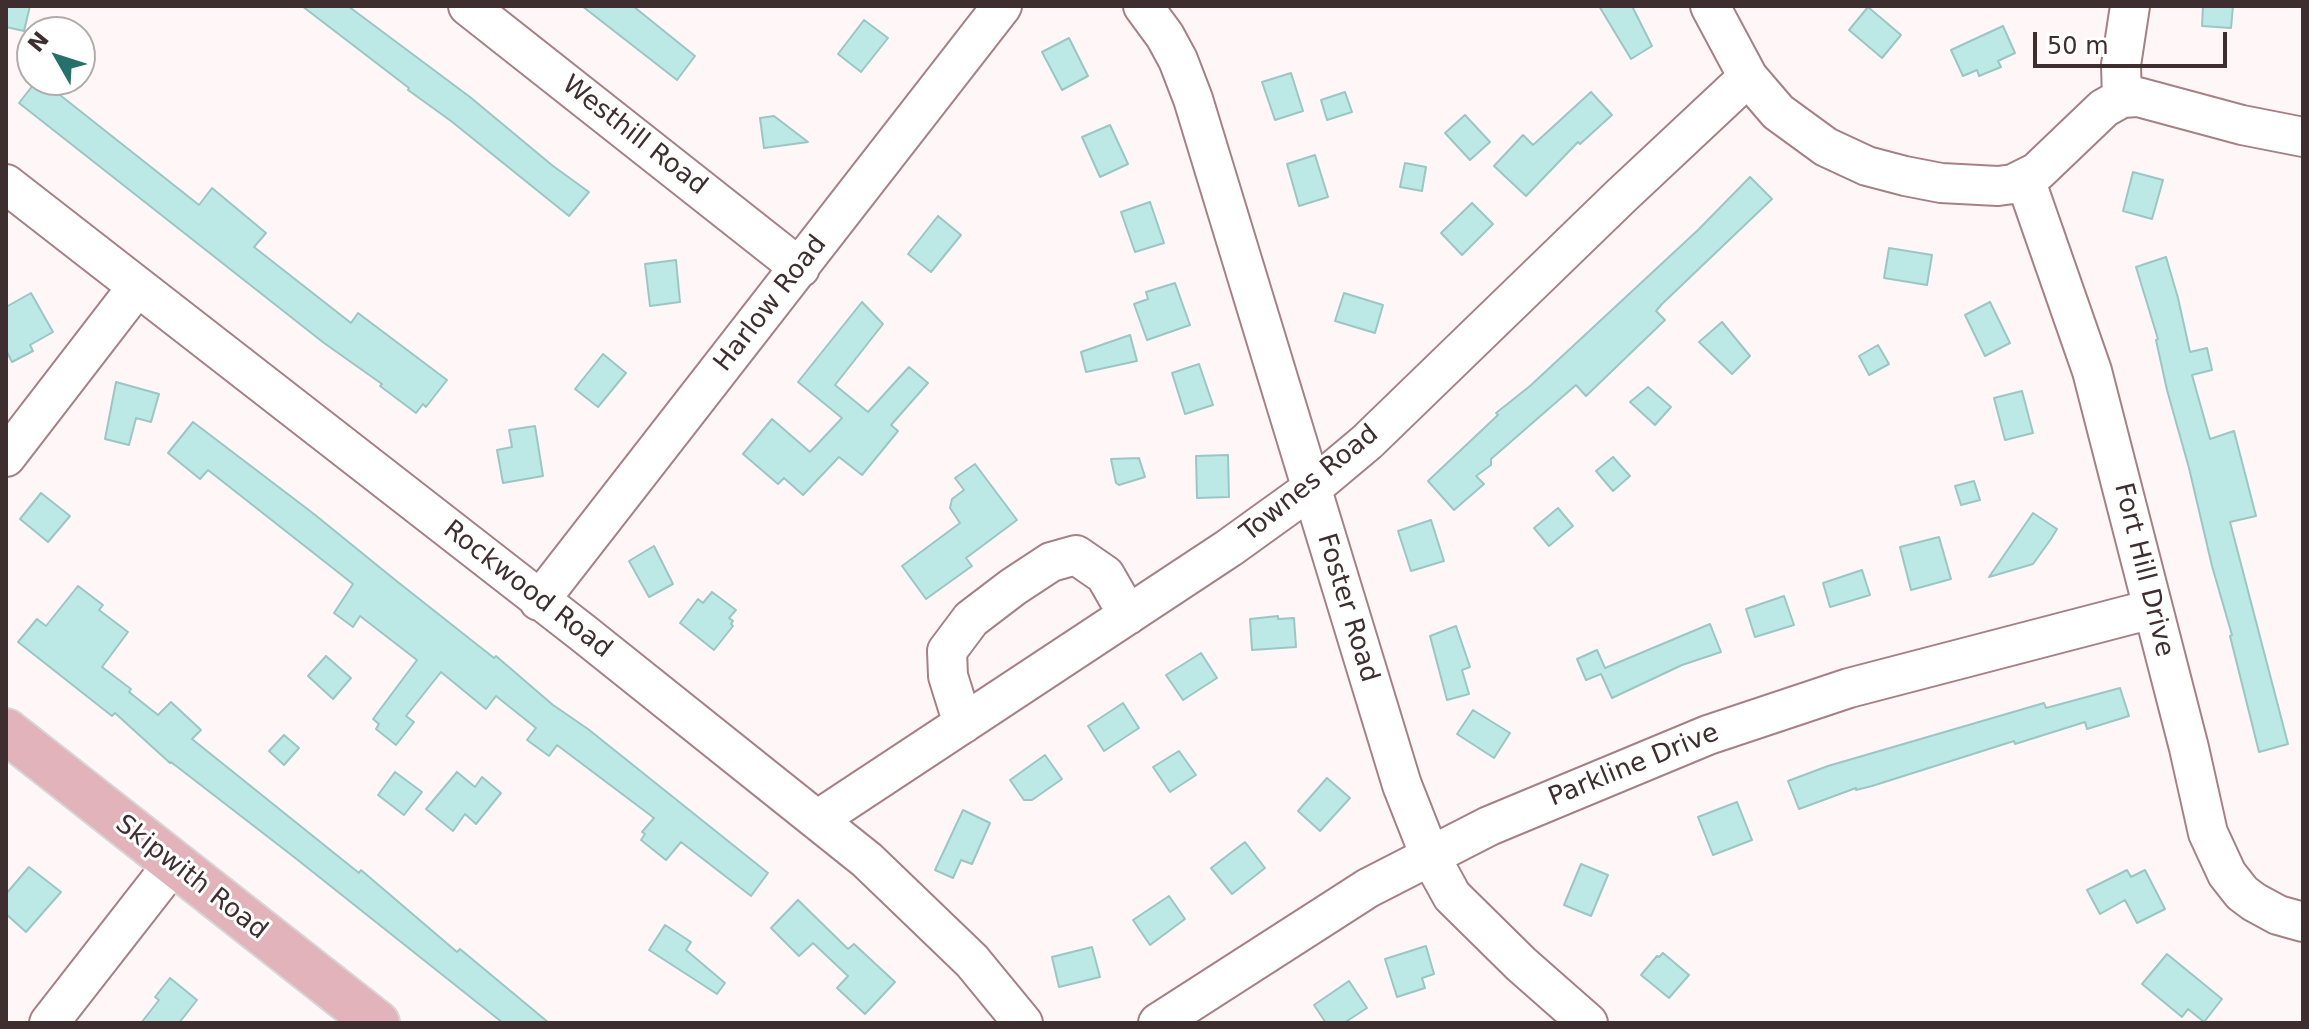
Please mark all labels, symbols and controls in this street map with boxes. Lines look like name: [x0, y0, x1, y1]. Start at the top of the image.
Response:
north arrow: [16, 16, 96, 96]
scale bar: [2037, 16, 2231, 66]
text: N: [23, 27, 54, 57]
text: 50 m: [2047, 32, 2109, 60]
street label: Westhill Road: [555, 70, 713, 202]
street label: Harlow Road: [708, 230, 834, 378]
street label: Townes Road: [1235, 419, 1385, 549]
street label: Fort Hill Drive: [2106, 480, 2180, 660]
street label: Rockwood Road: [437, 515, 617, 665]
street label: Foster Road: [1310, 530, 1384, 686]
street label: Parkline Drive: [1544, 718, 1724, 814]
street label: Skipwith Road: [109, 809, 273, 947]

